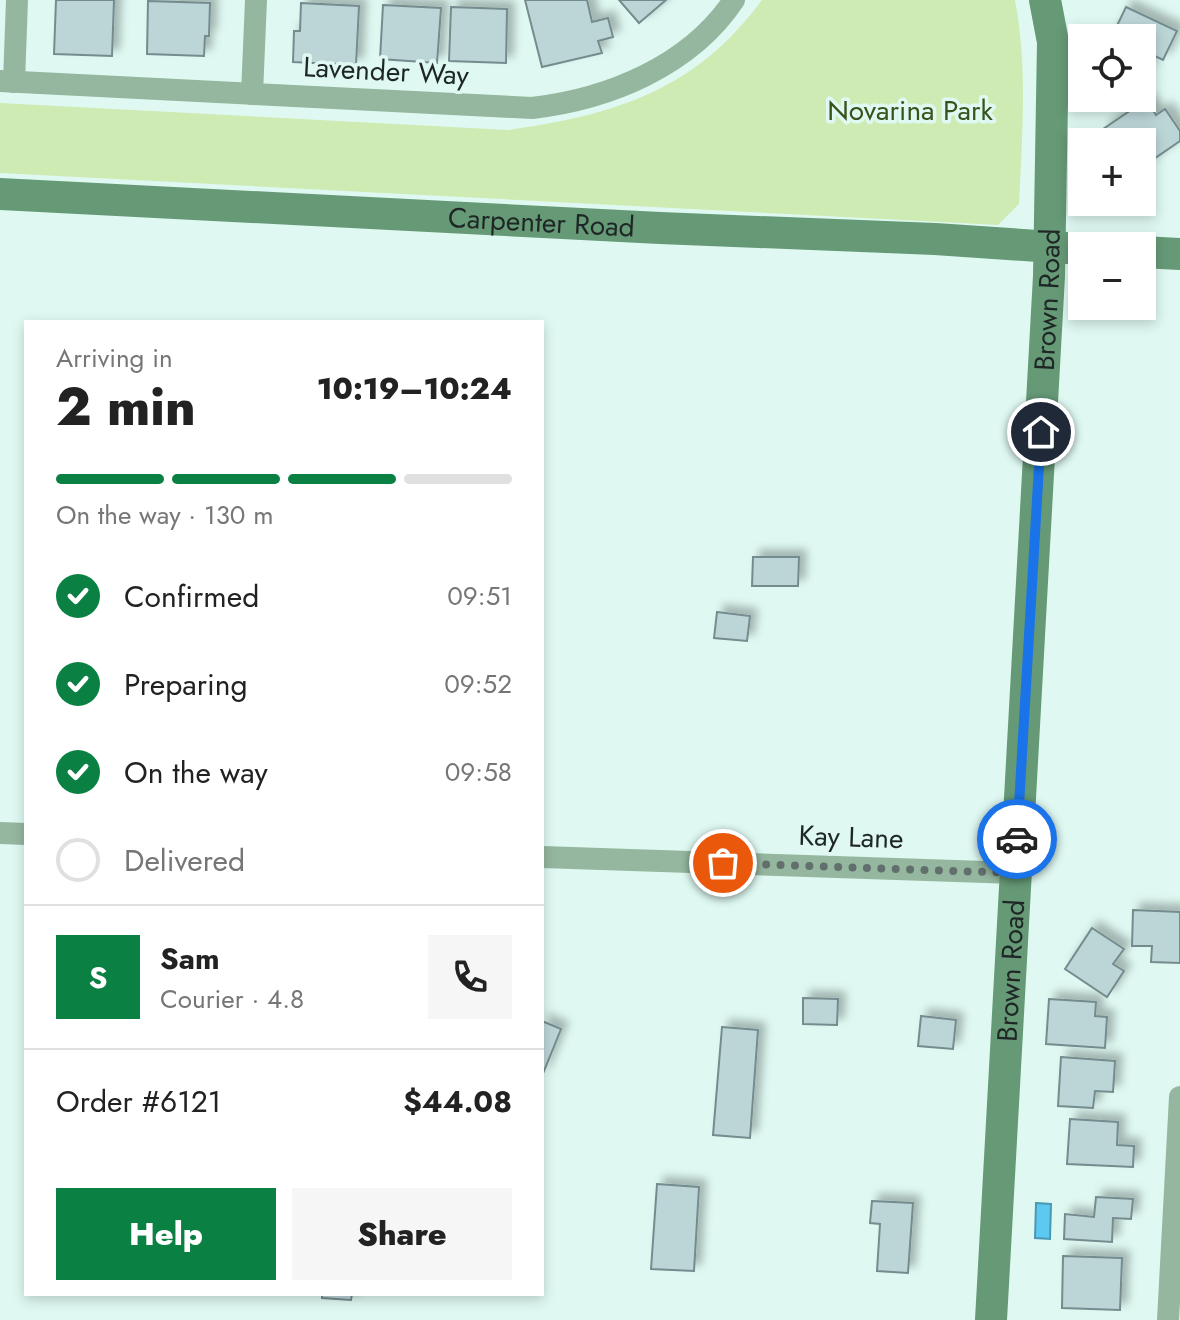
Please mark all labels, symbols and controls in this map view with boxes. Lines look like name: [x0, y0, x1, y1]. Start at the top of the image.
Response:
map controls: [1068, 24, 1156, 320]
button: locate: [1068, 24, 1156, 112]
street label: Lavender Way: [302, 46, 471, 96]
park label: Novarina Park: [827, 90, 994, 131]
button: +: [1068, 128, 1156, 216]
street label: Carpenter Road: [447, 197, 636, 247]
street label: Brown Road: [1023, 228, 1070, 372]
button: −: [1068, 232, 1156, 320]
text: Arriving in: [56, 339, 173, 377]
text: 10:19–10:24: [317, 367, 512, 410]
text: 2 min: [56, 369, 196, 445]
pin: [1007, 398, 1075, 466]
icon: home: [1019, 410, 1063, 454]
text: On the way · 130 m: [56, 496, 274, 534]
icon: check: [56, 574, 100, 618]
text: Confirmed: [124, 575, 259, 618]
text: 09:51: [447, 577, 512, 615]
icon: check: [56, 662, 100, 706]
text: Preparing: [124, 663, 248, 706]
text: 09:52: [444, 665, 512, 703]
icon: check: [56, 750, 100, 794]
text: On the way: [124, 751, 268, 794]
text: 09:58: [445, 753, 512, 791]
courier: [977, 799, 1057, 879]
street label: Kay Lane: [798, 815, 904, 859]
icon: car: [995, 817, 1039, 861]
pin: [689, 829, 757, 897]
text: Delivered: [124, 839, 245, 882]
icon: bag: [701, 841, 745, 885]
street label: Brown Road: [986, 898, 1035, 1043]
button: phone: [428, 935, 512, 1019]
text: Sam: [160, 937, 220, 980]
text: S: [89, 956, 107, 999]
text: Courier · 4.8: [160, 980, 304, 1018]
text: Order #6121: [56, 1080, 221, 1123]
text: $44.08: [403, 1080, 512, 1123]
button: Help: [56, 1188, 276, 1280]
button: Share: [292, 1188, 512, 1280]

